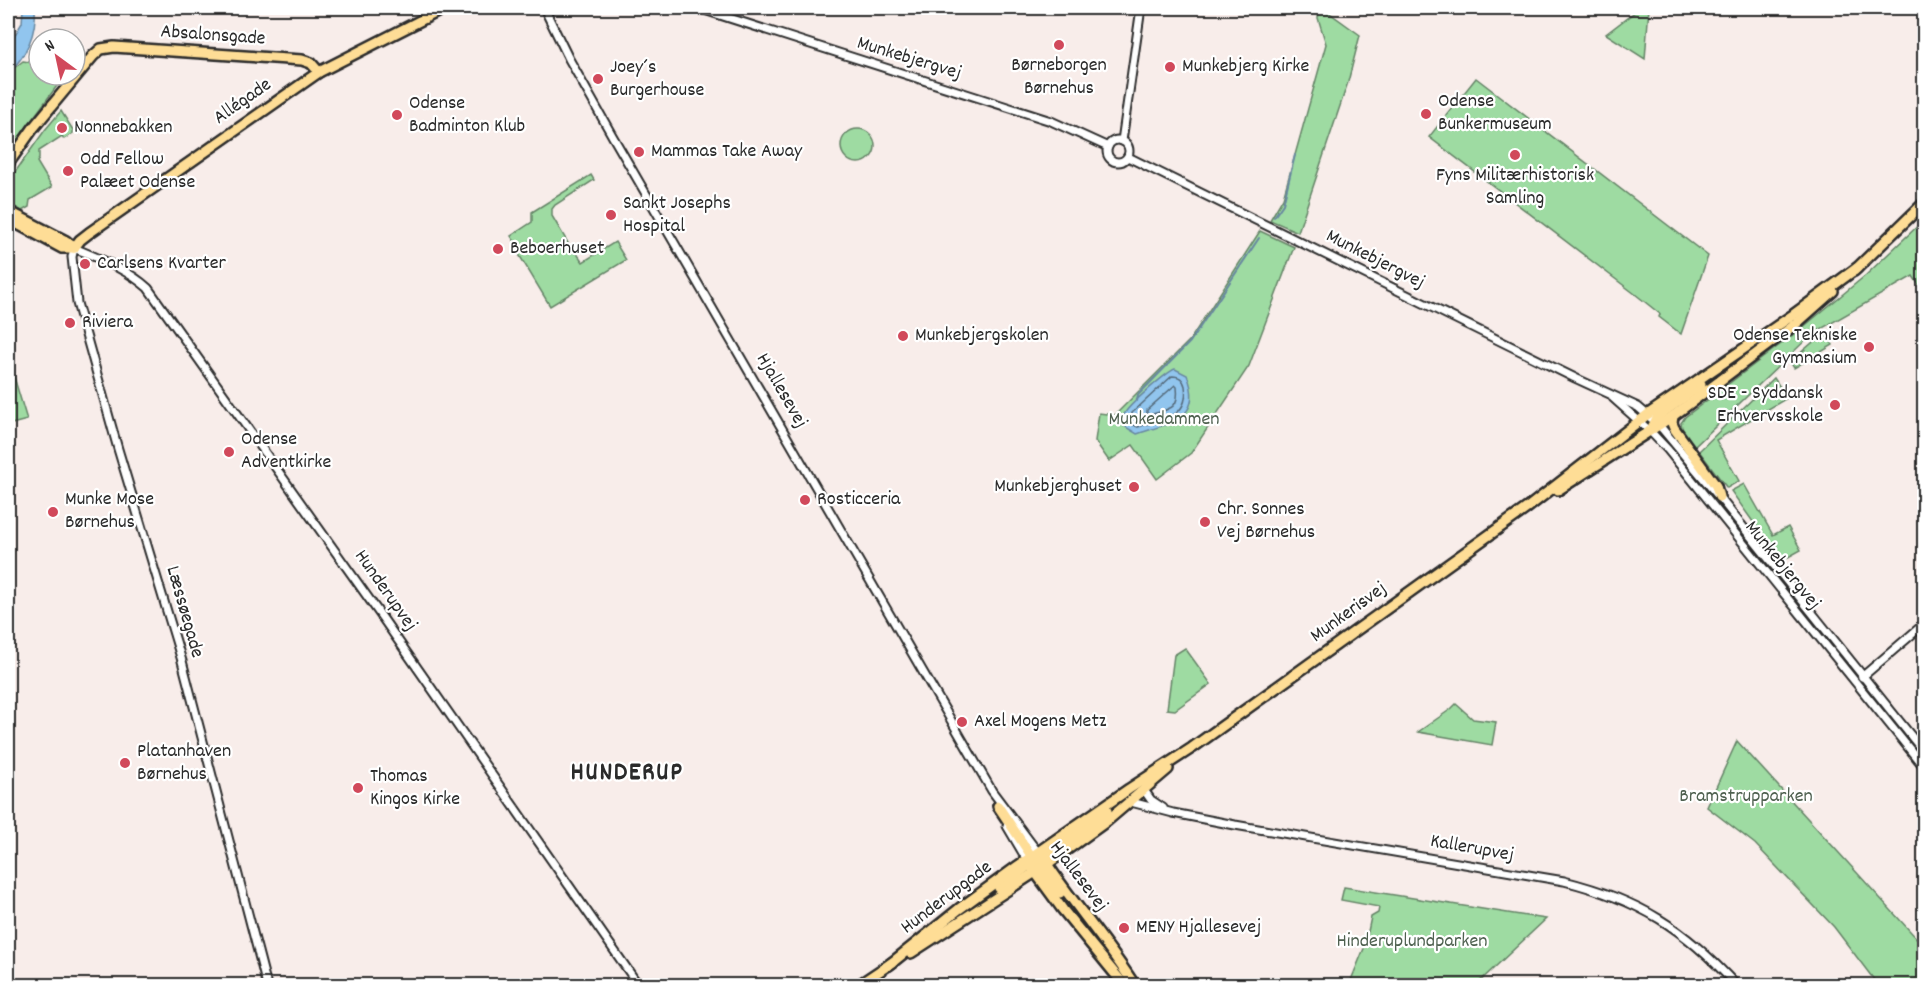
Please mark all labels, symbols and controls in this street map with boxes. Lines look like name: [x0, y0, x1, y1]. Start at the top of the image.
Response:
street label: Absalonsgade: [160, 18, 267, 54]
north arrow: [27, 27, 87, 87]
street label: Munkebjergvej: [853, 30, 965, 88]
text: N: [41, 35, 60, 58]
marker: Børneborgen Børnehus: [1052, 38, 1066, 52]
place label: Børneborgen Børnehus: [1011, 52, 1107, 103]
place label: Munkebjerg Kirke: [1182, 53, 1310, 81]
place label: Joey´s Burgerhouse: [610, 54, 705, 105]
marker: Munkebjerg Kirke: [1163, 60, 1177, 74]
street label: Allégade: [208, 72, 278, 132]
marker: Joey´s Burgerhouse: [591, 72, 605, 86]
place label: Odense Bunkermuseum: [1438, 88, 1552, 139]
place label: Odense Badminton Klub: [409, 90, 525, 141]
marker: Odense Bunkermuseum: [1419, 107, 1433, 121]
marker: Odense Badminton Klub: [390, 108, 404, 122]
place label: Nonnebakken: [74, 114, 173, 142]
marker: Nonnebakken: [55, 121, 69, 135]
place label: Mammas Take Away: [651, 138, 803, 166]
marker: Mammas Take Away: [632, 145, 646, 159]
place label: Odd Fellow Palæet Odense: [80, 146, 195, 197]
marker: Fyns Militærhistorisk Samling: [1508, 148, 1522, 162]
place label: Fyns Militærhistorisk Samling: [1436, 162, 1594, 213]
marker: Odd Fellow Palæet Odense: [61, 164, 75, 178]
place label: Sankt Josephs Hospital: [623, 190, 731, 241]
marker: Sankt Josephs Hospital: [604, 208, 618, 222]
street label: Munkebjergvej: [1321, 223, 1429, 297]
place label: Beboerhuset: [510, 235, 604, 263]
marker: Beboerhuset: [491, 242, 505, 256]
place label: Carlsens Kvarter: [97, 250, 226, 278]
marker: Carlsens Kvarter: [78, 257, 92, 271]
place label: Riviera: [82, 309, 134, 337]
marker: Riviera: [63, 316, 77, 330]
place label: Munkebjergskolen: [915, 322, 1049, 350]
place label: Odense Tekniske Gymnasium: [1733, 322, 1857, 373]
marker: Munkebjergskolen: [896, 329, 910, 343]
marker: Odense Tekniske Gymnasium: [1862, 340, 1876, 354]
street label: Hjallesevej: [748, 348, 814, 434]
place label: SDE - Syddansk Erhvervsskole: [1708, 380, 1823, 431]
marker: SDE - Syddansk Erhvervsskole: [1828, 398, 1842, 412]
park label: Munkedammen: [1109, 406, 1219, 434]
place label: Odense Adventkirke: [241, 426, 332, 477]
marker: Odense Adventkirke: [222, 445, 236, 459]
place label: Munkebjerghuset: [994, 473, 1122, 501]
marker: Munkebjerghuset: [1127, 480, 1141, 494]
place label: Munke Mose Børnehus: [65, 486, 154, 537]
place label: Rosticceria: [817, 486, 901, 514]
marker: Rosticceria: [798, 493, 812, 507]
place label: Chr. Sonnes Vej Børnehus: [1217, 496, 1315, 547]
marker: Munke Mose Børnehus: [46, 505, 60, 519]
marker: Chr. Sonnes Vej Børnehus: [1198, 515, 1212, 529]
street label: Munkebjergvej: [1737, 515, 1827, 617]
street label: Hunderupvej: [347, 545, 423, 637]
street label: Læssøegade: [158, 563, 210, 661]
street label: Munkerisvej: [1305, 576, 1393, 650]
place label: Axel Mogens Metz: [974, 708, 1107, 736]
marker: Axel Mogens Metz: [955, 715, 969, 729]
place label: Platanhaven Børnehus: [137, 738, 231, 789]
district label: HUNDERUP: [571, 755, 683, 792]
marker: Platanhaven Børnehus: [118, 756, 132, 770]
place label: Thomas Kingos Kirke: [370, 763, 460, 814]
marker: Thomas Kingos Kirke: [351, 781, 365, 795]
park label: Bramstrupparken: [1679, 783, 1813, 811]
street label: Kallerupvej: [1428, 828, 1516, 870]
street label: Hjallesevej: [1042, 836, 1114, 918]
street label: Hunderupgade: [895, 854, 999, 942]
place label: MENY Hjallesevej: [1136, 914, 1261, 942]
marker: MENY Hjallesevej: [1117, 921, 1131, 935]
park label: Hinderuplundparken: [1337, 928, 1487, 956]

